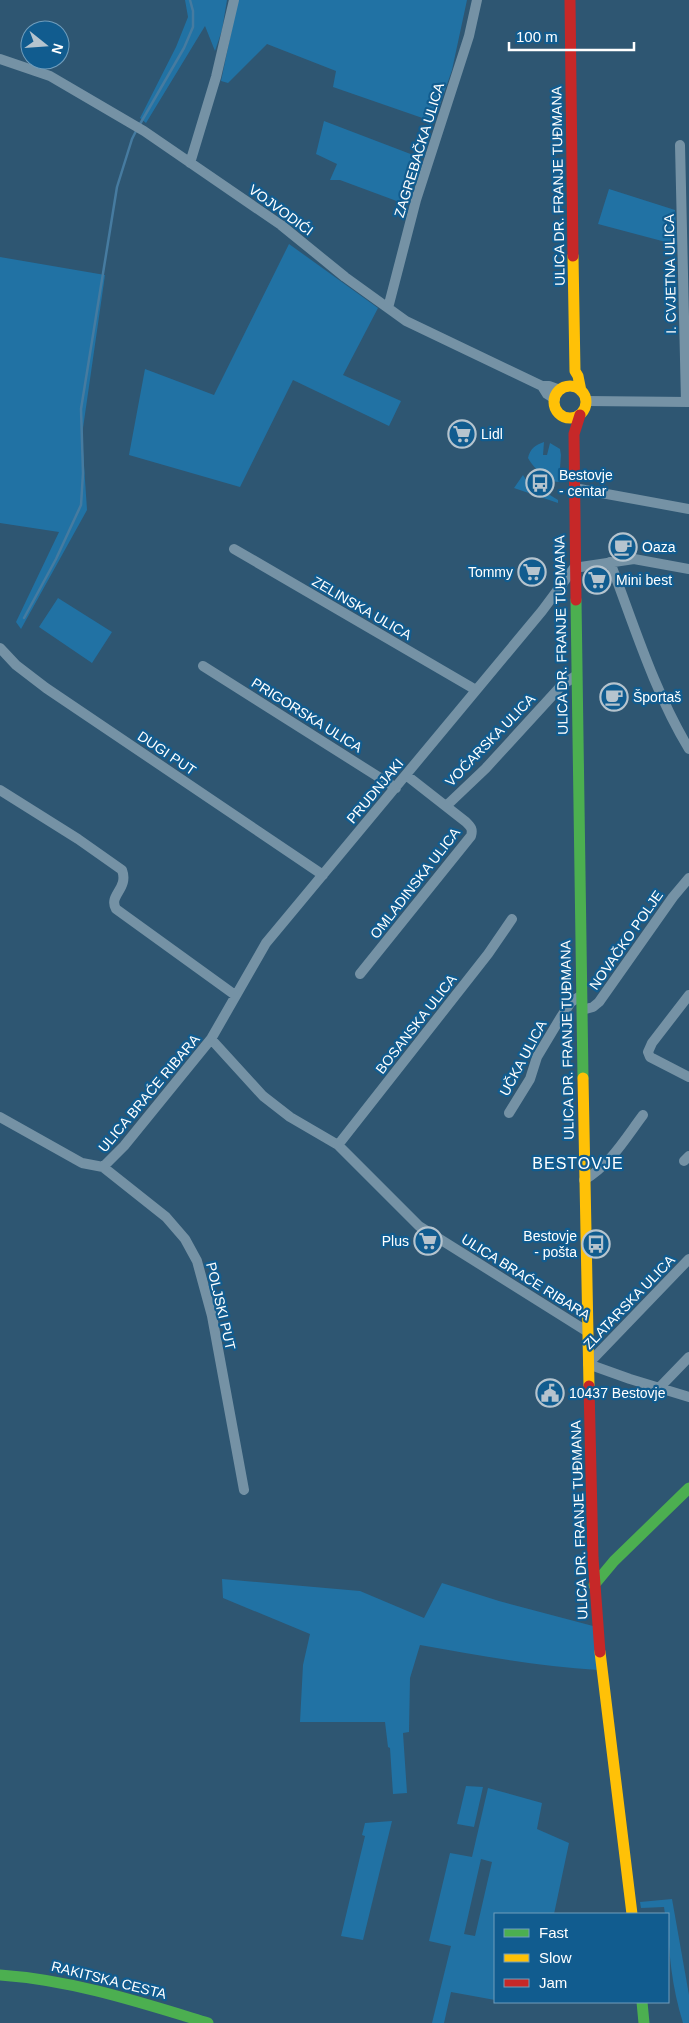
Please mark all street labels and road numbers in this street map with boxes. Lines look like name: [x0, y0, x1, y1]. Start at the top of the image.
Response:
street label: ZAGREBAČKA ULICA: [391, 80, 447, 219]
street label: ULICA DR. FRANJE TUĐMANA: [548, 85, 568, 286]
street label: VOJVODIĆI: [246, 181, 316, 239]
street label: I. CVJETNA ULICA: [661, 213, 679, 334]
street label: ULICA DR. FRANJE TUĐMANA: [551, 534, 571, 735]
street label: ZELINSKA ULICA: [309, 573, 415, 643]
street label: PRIGORSKA ULICA: [249, 674, 366, 756]
street label: VOĆARSKA ULICA: [442, 690, 539, 789]
street label: DUGI PUT: [135, 728, 200, 779]
street label: PRUDNJAKI: [343, 755, 407, 827]
street label: OMLADINSKA ULICA: [367, 824, 464, 942]
street label: NOVAČKO POLJE: [586, 887, 666, 993]
street label: ULICA DR. FRANJE TUĐMANA: [557, 939, 577, 1140]
street label: BOSANSKA ULICA: [372, 971, 460, 1077]
street label: UČKA ULICA: [496, 1017, 550, 1099]
street label: ULICA BRAĆE RIBARA: [95, 1030, 203, 1155]
street label: ULICA BRAĆE RIBARA: [459, 1231, 594, 1324]
street label: ZLATARSKA ULICA: [580, 1251, 678, 1352]
street label: POLJSKI PUT: [203, 1261, 239, 1352]
street label: ULICA DR. FRANJE TUĐMANA: [567, 1419, 590, 1620]
street label: RAKITSKA CESTA: [50, 1958, 169, 2002]

